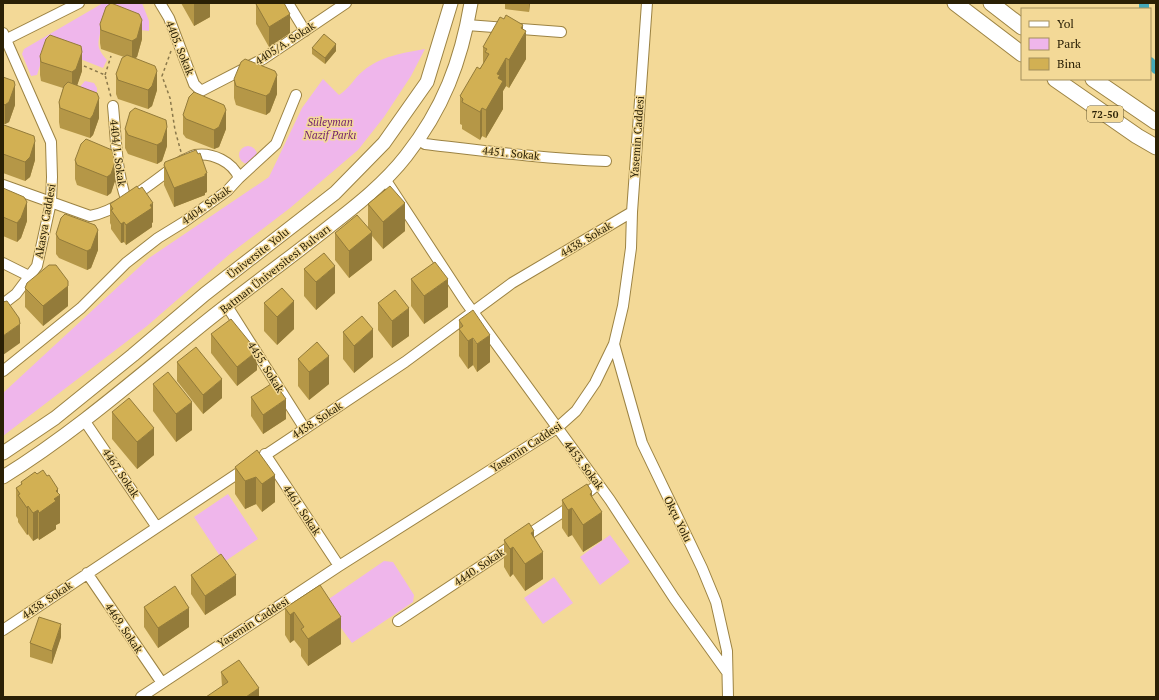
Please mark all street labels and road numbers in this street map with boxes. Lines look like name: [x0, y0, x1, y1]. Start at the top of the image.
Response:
street label: 4405/A. Sokak: [252, 18, 318, 68]
street label: 4405. Sokak: [163, 19, 197, 78]
street label: Yasemin Caddesi: [627, 95, 647, 179]
road number: 72-50: [1087, 106, 1123, 122]
street label: 4404/1. Sokak: [107, 119, 129, 188]
street label: 4451. Sokak: [482, 143, 541, 163]
street label: Akasya Caddesi: [32, 182, 58, 260]
street label: 4404. Sokak: [179, 182, 234, 228]
street label: 4438. Sokak: [558, 218, 615, 260]
street label: Batman Üniversitesi Bulvarı: [217, 221, 333, 317]
street label: Üniversite Yolu: [224, 224, 292, 281]
street label: 4455. Sokak: [245, 339, 287, 395]
street label: 4438. Sokak: [289, 398, 345, 442]
street label: Yasemin Caddesi: [488, 419, 564, 475]
street label: 4453. Sokak: [561, 438, 607, 492]
street label: 4467. Sokak: [99, 446, 143, 501]
street label: 4461. Sokak: [280, 482, 324, 538]
street label: Okçu Yolu: [661, 494, 695, 545]
street label: 4440. Sokak: [451, 545, 507, 589]
street label: 4438. Sokak: [19, 578, 75, 622]
street label: Yasemin Caddesi: [215, 594, 291, 650]
street label: 4469. Sokak: [102, 600, 146, 656]

